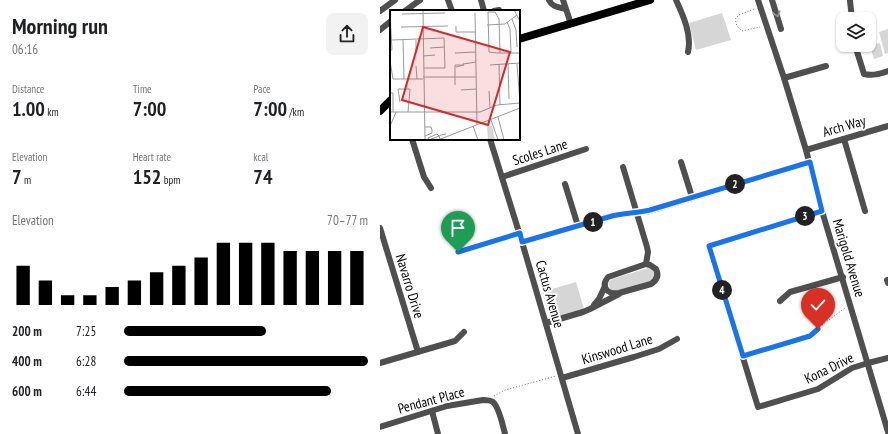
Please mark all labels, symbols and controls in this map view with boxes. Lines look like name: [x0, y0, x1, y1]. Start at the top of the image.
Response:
inset map: [390, 10, 520, 140]
one-way arrow: [772, 11, 781, 18]
text: Morning run: [12, 12, 108, 40]
map controls: [836, 12, 876, 52]
button: layers: [836, 12, 876, 52]
button: share: [326, 13, 368, 55]
text: 06:16: [12, 41, 38, 58]
text: Distance: [12, 82, 44, 96]
text: Time: [133, 82, 152, 96]
text: Pace: [253, 82, 271, 96]
text: 1.00: [12, 96, 45, 122]
text: 7:00: [133, 96, 166, 122]
text: 7:00: [253, 96, 287, 122]
text: km: [45, 105, 59, 119]
text: /km: [287, 105, 304, 119]
street label: Arch Way: [820, 111, 868, 141]
street label: Scoles Lane: [510, 135, 570, 169]
text: Elevation: [12, 150, 47, 164]
text: Heart rate: [133, 150, 171, 164]
text: kcal: [253, 150, 268, 164]
text: 7: [12, 164, 22, 190]
text: 152: [133, 164, 161, 190]
text: 74: [253, 164, 272, 190]
text: m: [22, 173, 31, 187]
text: bpm: [161, 173, 180, 187]
pin: 2: [725, 174, 745, 194]
text: 2: [732, 177, 738, 191]
pin: 3: [795, 206, 815, 226]
text: 3: [802, 209, 808, 223]
pin: [441, 211, 475, 252]
text: Elevation: [12, 212, 54, 229]
text: 70–77 m: [327, 212, 368, 229]
pin: 1: [583, 212, 603, 232]
text: 1: [590, 215, 596, 229]
icon: arrive: [447, 217, 469, 239]
street label: Marigold Avenue: [829, 217, 869, 299]
street label: Navarro Drive: [392, 252, 428, 321]
street label: Cactus Avenue: [532, 258, 568, 330]
pin: 4: [712, 280, 732, 300]
text: 4: [719, 283, 725, 297]
pin: [801, 288, 835, 329]
icon: check: [807, 294, 829, 316]
text: 200 m: [12, 323, 42, 340]
text: 7:25: [76, 323, 96, 340]
street label: Kinswood Lane: [579, 330, 655, 368]
street label: Kona Drive: [801, 348, 857, 388]
text: 400 m: [12, 353, 42, 370]
text: 6:28: [76, 353, 96, 370]
street label: Pendant Place: [396, 382, 466, 418]
text: 600 m: [12, 383, 42, 400]
text: 6:44: [76, 383, 96, 400]

